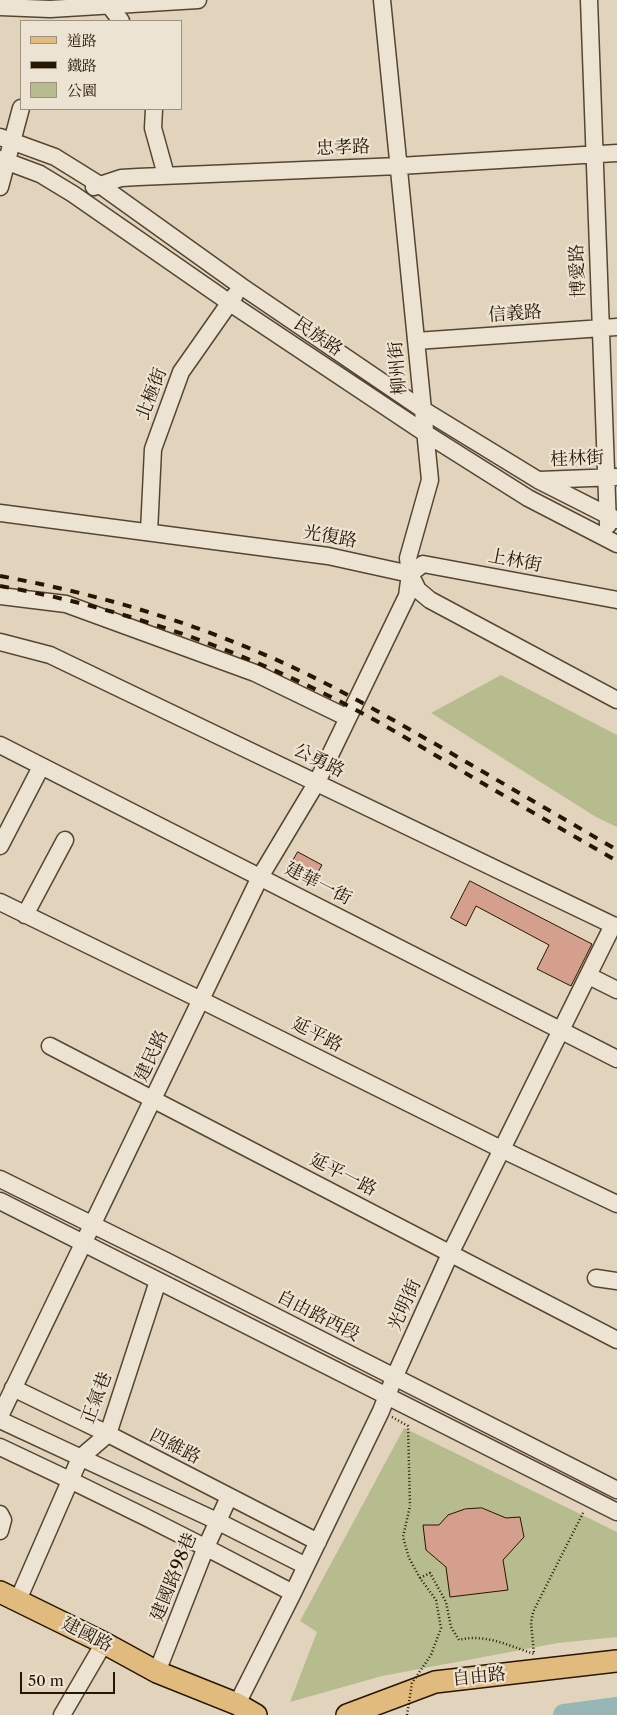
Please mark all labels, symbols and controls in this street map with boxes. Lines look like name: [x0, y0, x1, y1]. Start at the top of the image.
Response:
legend: [20, 20, 182, 110]
text: 道路: [67, 31, 97, 50]
text: 鐵路: [67, 56, 97, 75]
text: 公園: [67, 81, 97, 100]
street label: 忠孝路: [316, 136, 370, 160]
street label: 博愛路: [566, 244, 590, 298]
street label: 信義路: [487, 301, 543, 327]
street label: 民族路: [290, 313, 346, 361]
street label: 柳州街: [385, 340, 411, 396]
street label: 北極街: [132, 365, 172, 423]
street label: 桂林街: [550, 447, 604, 471]
street label: 光復路: [302, 522, 358, 552]
street label: 上林街: [486, 545, 544, 577]
street label: 公勇路: [290, 739, 348, 783]
street label: 建華一街: [281, 858, 355, 910]
street label: 延平路: [288, 1013, 346, 1057]
street label: 建民路: [131, 1027, 173, 1085]
street label: 延平一路: [306, 1149, 380, 1201]
street label: 光明街: [384, 1276, 426, 1334]
street label: 自由路西段: [273, 1286, 363, 1346]
street label: 正氣巷: [77, 1369, 117, 1427]
street label: 四維路: [146, 1425, 204, 1469]
street label: 建國路98巷: [147, 1530, 201, 1624]
street label: 建國路: [58, 1613, 116, 1657]
scale bar: [22, 1662, 118, 1694]
street label: 自由路: [451, 1663, 507, 1691]
text: 50 m: [28, 1671, 64, 1690]

